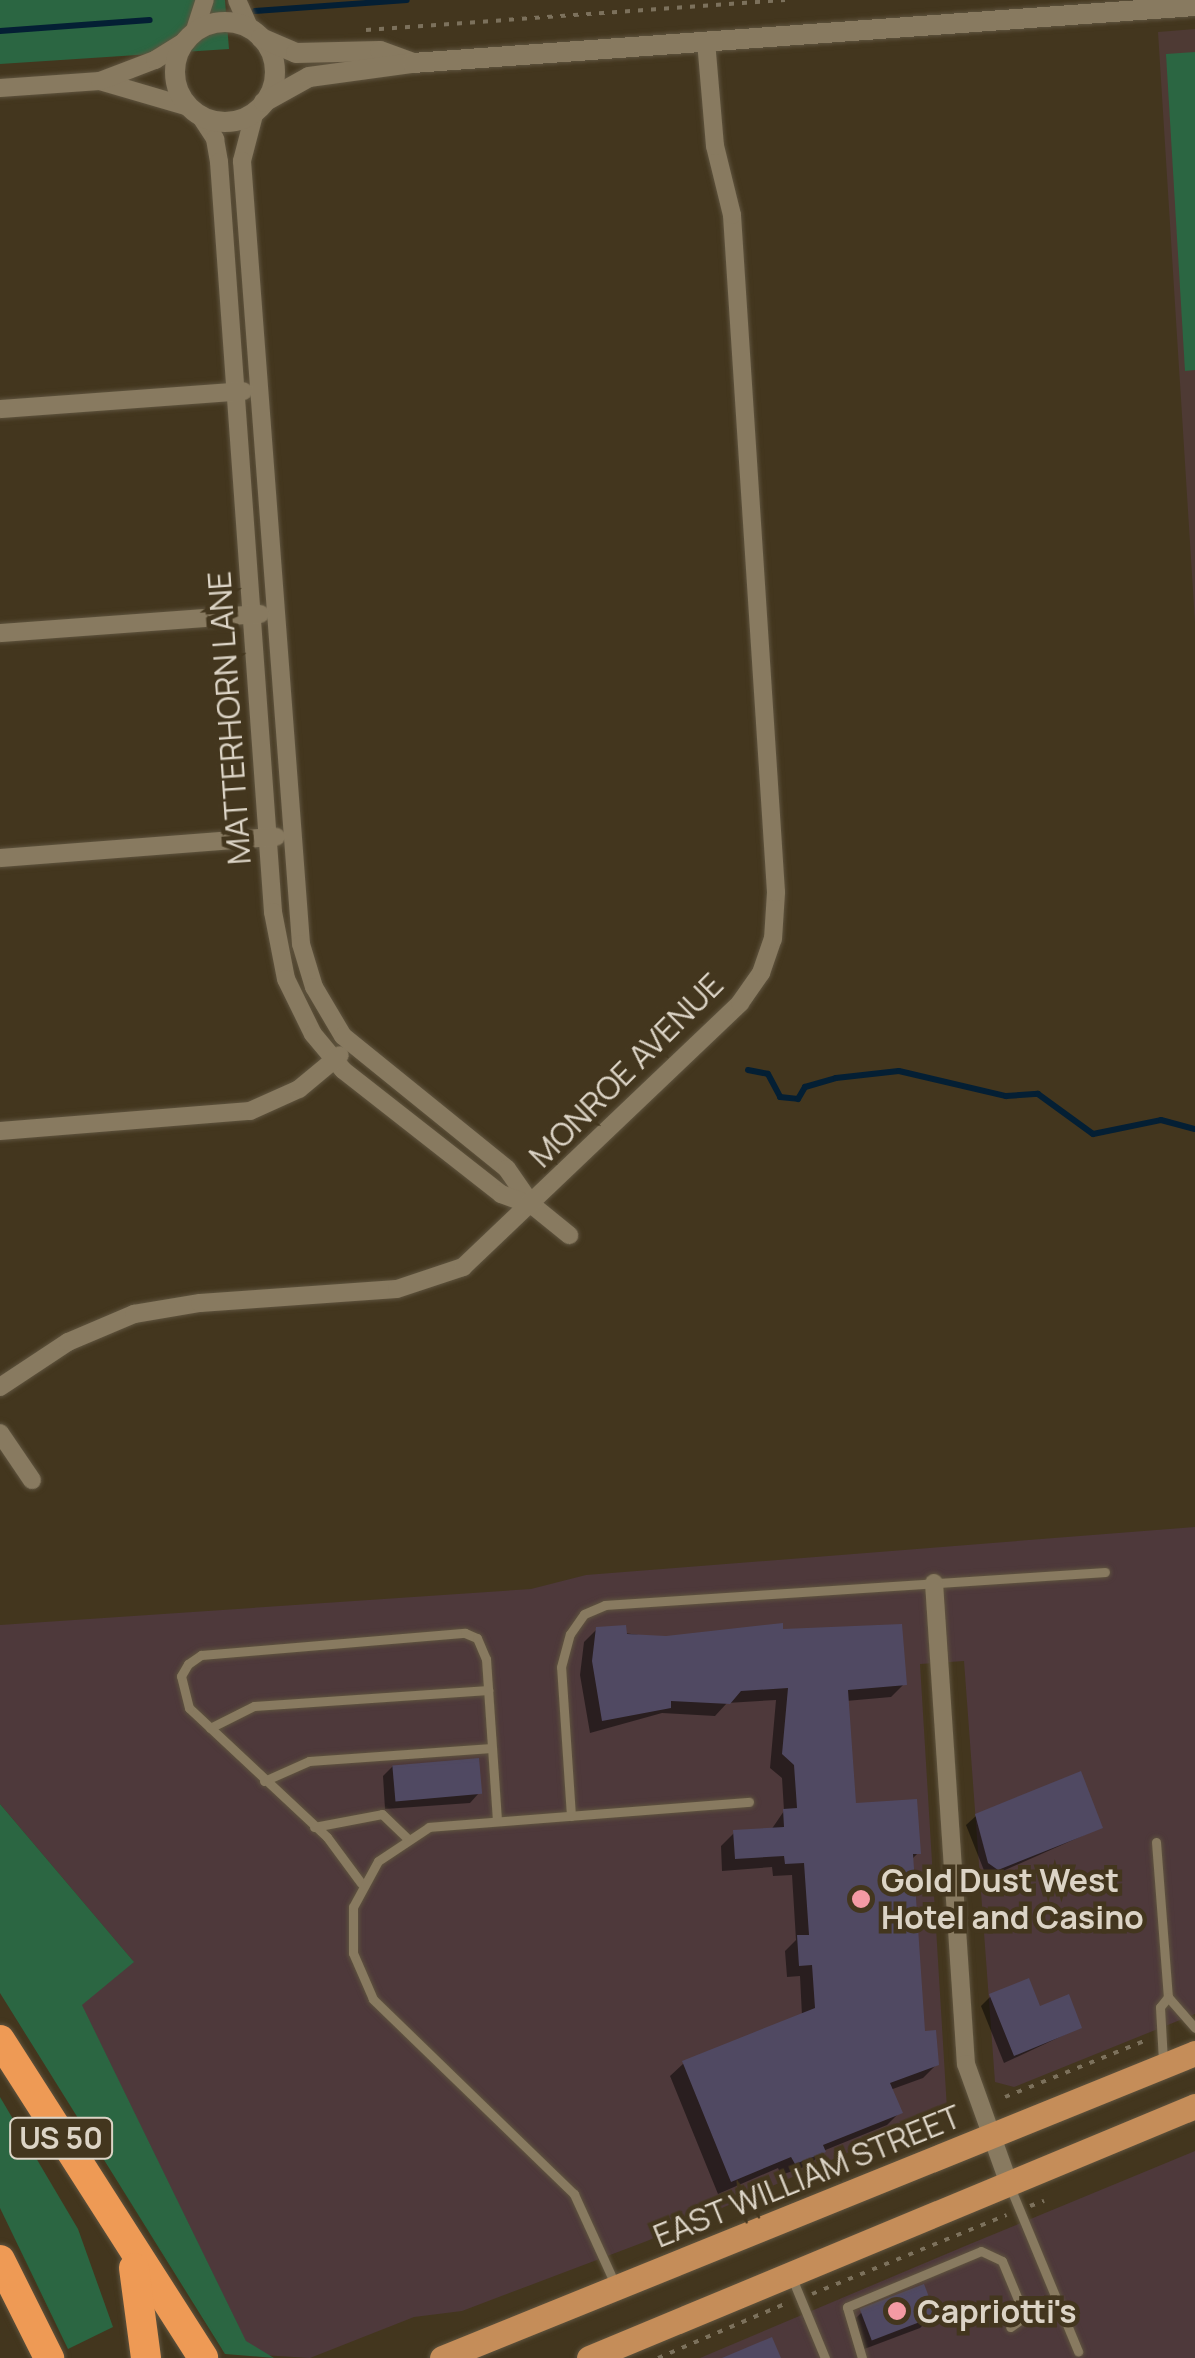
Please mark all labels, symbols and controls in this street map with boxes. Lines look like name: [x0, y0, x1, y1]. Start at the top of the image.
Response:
street label: MATTERHORN LANE: [200, 570, 258, 866]
street label: MONROE AVENUE: [521, 965, 731, 1175]
place label: Gold Dust West Hotel and Casino: [881, 1862, 1144, 1937]
marker: Gold Dust West Hotel and Casino: [850, 1888, 872, 1910]
street label: EAST WILLIAM STREET: [647, 2097, 967, 2255]
road number: US 50: [8, 2113, 114, 2163]
place label: Capriotti's: [917, 2292, 1077, 2330]
marker: Capriotti's: [886, 2300, 908, 2322]

